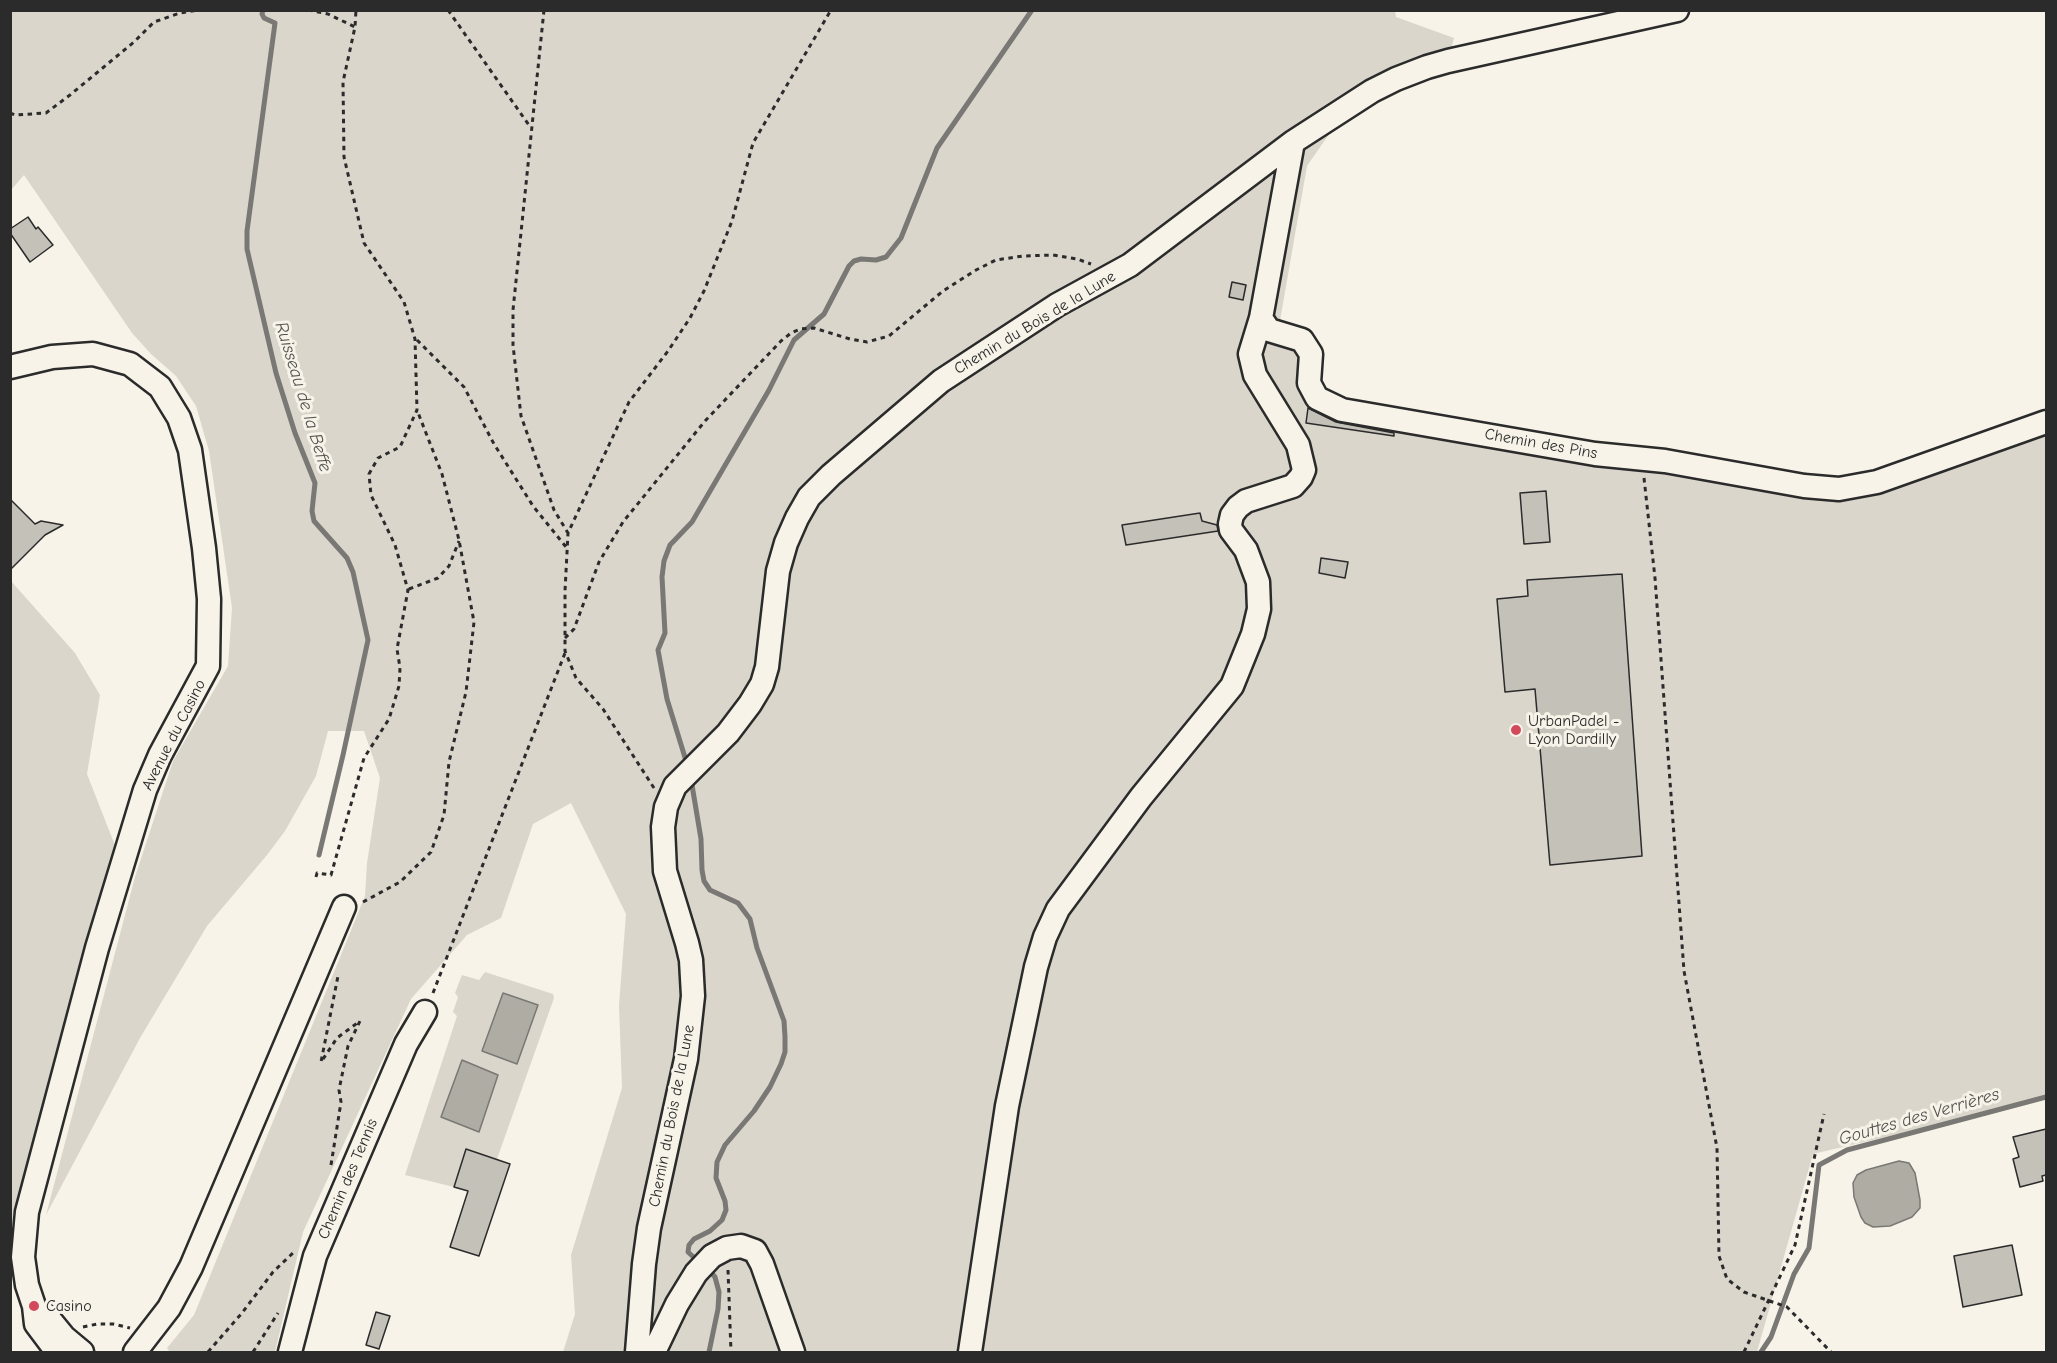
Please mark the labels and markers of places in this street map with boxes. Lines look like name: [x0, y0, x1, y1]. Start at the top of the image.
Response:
place label: UrbanPadel - Lyon Dardilly: [1528, 711, 1619, 749]
marker: UrbanPadel - Lyon Dardilly: [1509, 723, 1523, 737]
place label: Casino: [46, 1296, 92, 1316]
marker: Casino: [27, 1299, 41, 1313]

